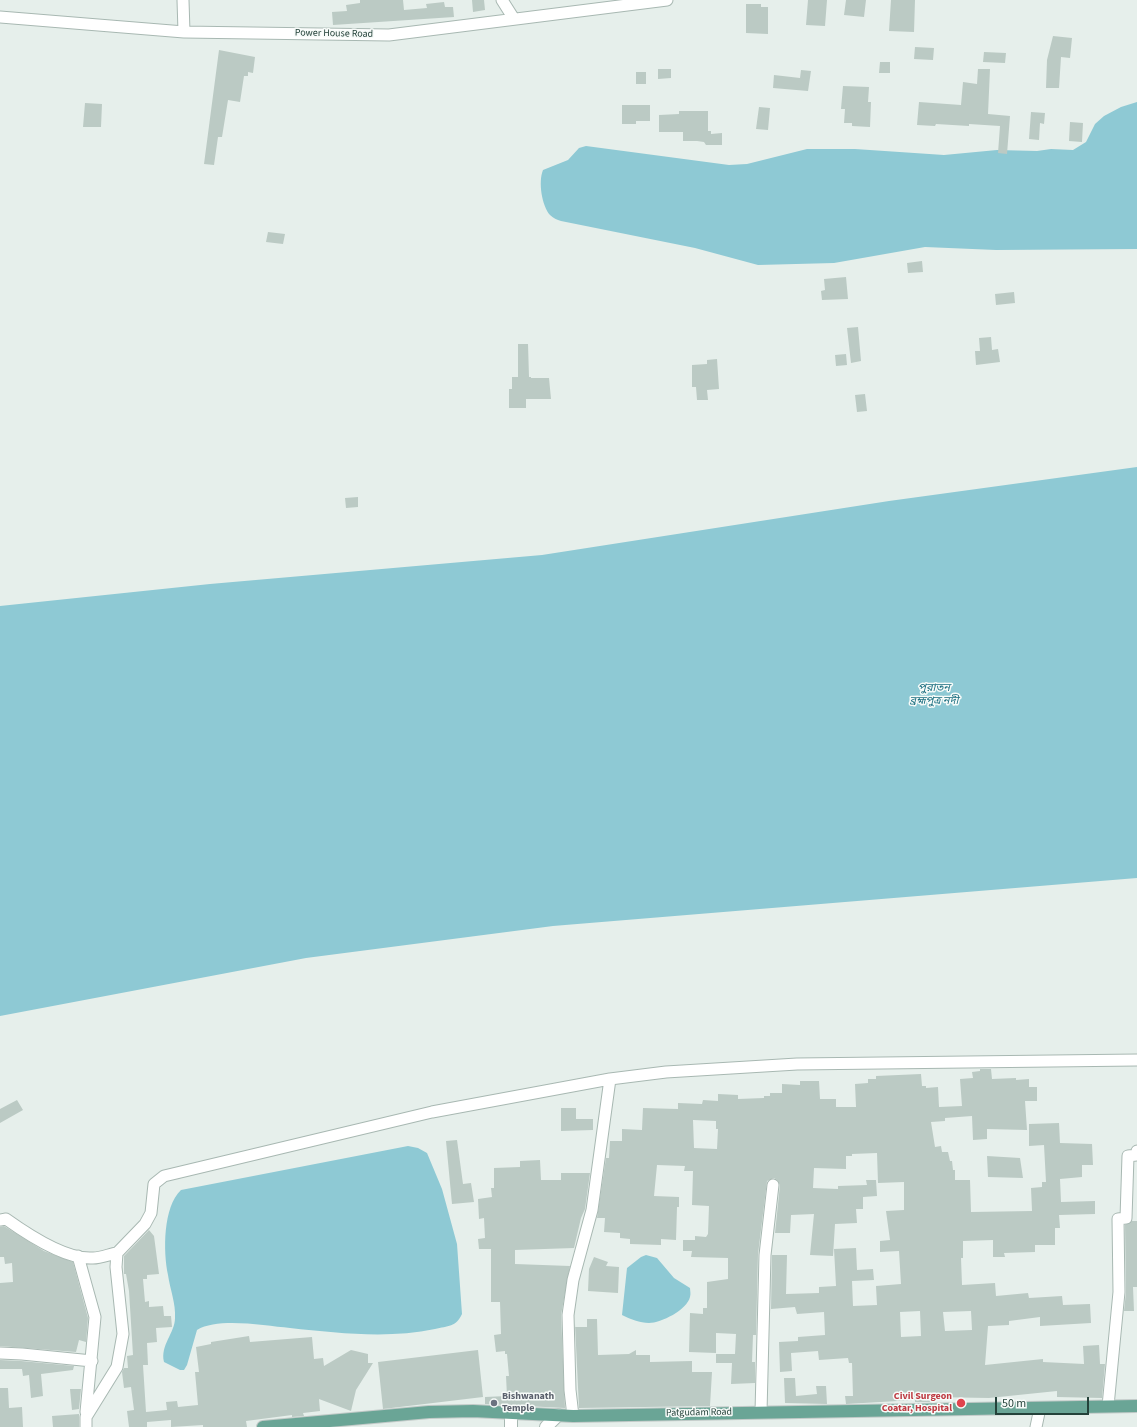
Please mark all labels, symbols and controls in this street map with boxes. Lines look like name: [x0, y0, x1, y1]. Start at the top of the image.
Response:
street label: Power House Road: [295, 27, 373, 41]
water label: পুরাতন ব্রহ্মপুত্র নদী: [910, 682, 958, 708]
scale bar: [997, 1389, 1091, 1415]
place label: Bishwanath Temple: [502, 1391, 554, 1414]
place label: Civil Surgeon Coatar, Hospital: [882, 1391, 952, 1414]
text: 50 m: [1002, 1395, 1026, 1412]
marker: Civil Surgeon Coatar, Hospital: [955, 1397, 967, 1409]
marker: Bishwanath Temple: [489, 1398, 499, 1408]
street label: Patgudam Road: [666, 1406, 732, 1420]

